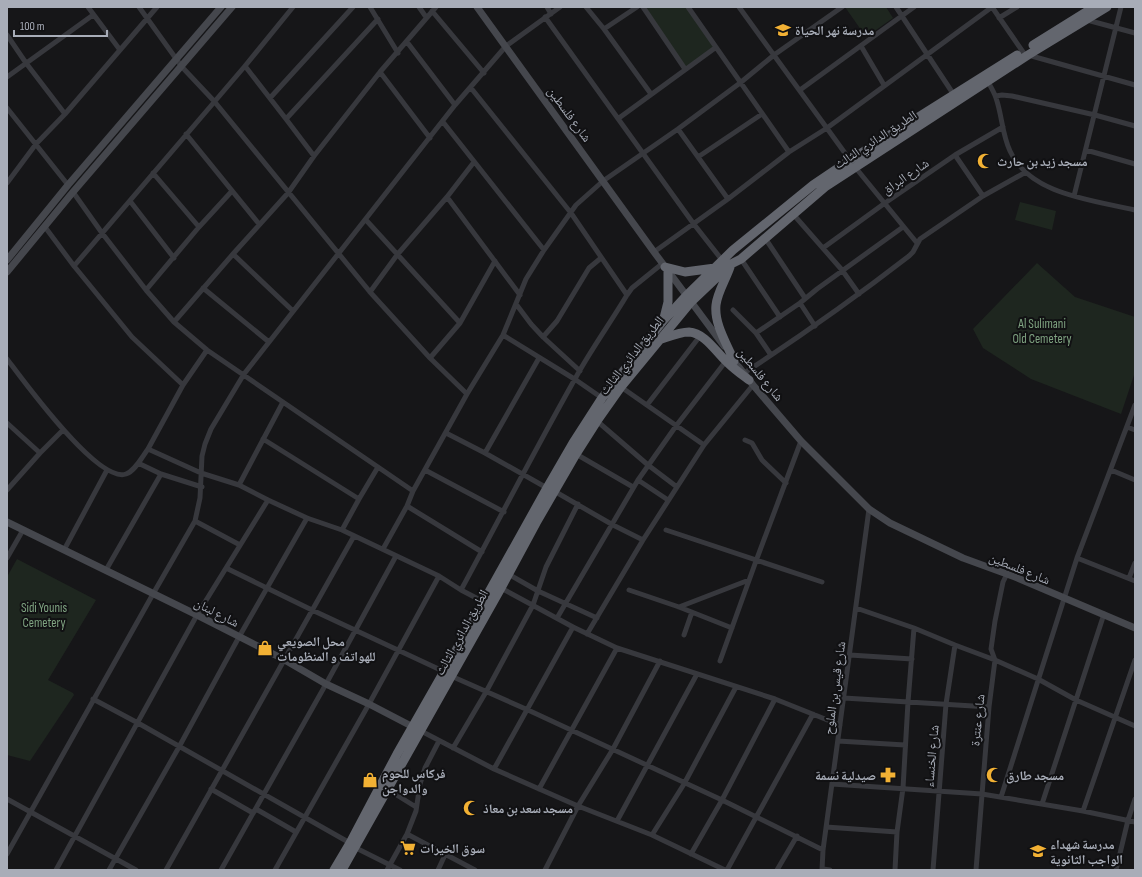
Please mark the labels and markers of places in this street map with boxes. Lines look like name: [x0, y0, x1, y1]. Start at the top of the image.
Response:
school or university icon: مدرسة نهر الحياة: [774, 21, 792, 39]
place label: مدرسة نهر الحياة: [795, 23, 874, 39]
mosque icon: مسجد زيد بن حارث: [976, 152, 994, 170]
place label: مسجد زيد بن حارث: [997, 154, 1088, 170]
place label: محل الصويعي للهواتف و المنظومات: [277, 634, 376, 665]
shop icon: محل الصويعي للهواتف و المنظومات: [256, 639, 274, 657]
place label: فركاس للحوم والدواجن: [382, 766, 445, 797]
pharmacy icon: صيدلية نسمة: [879, 766, 897, 784]
mosque icon: مسجد طارق: [985, 766, 1003, 784]
place label: صيدلية نسمة: [815, 768, 876, 784]
place label: مسجد طارق: [1006, 768, 1064, 784]
shop icon: فركاس للحوم والدواجن: [361, 771, 379, 789]
mosque icon: مسجد سعد بن معاذ: [462, 799, 480, 817]
place label: مسجد سعد بن معاذ: [483, 801, 573, 817]
place label: مدرسة شهداء الواجب الثانوية: [1050, 837, 1123, 868]
supermarket icon: سوق الخيرات: [399, 839, 417, 857]
place label: سوق الخيرات: [420, 841, 485, 857]
school or university icon: مدرسة شهداء الواجب الثانوية: [1029, 842, 1047, 860]

